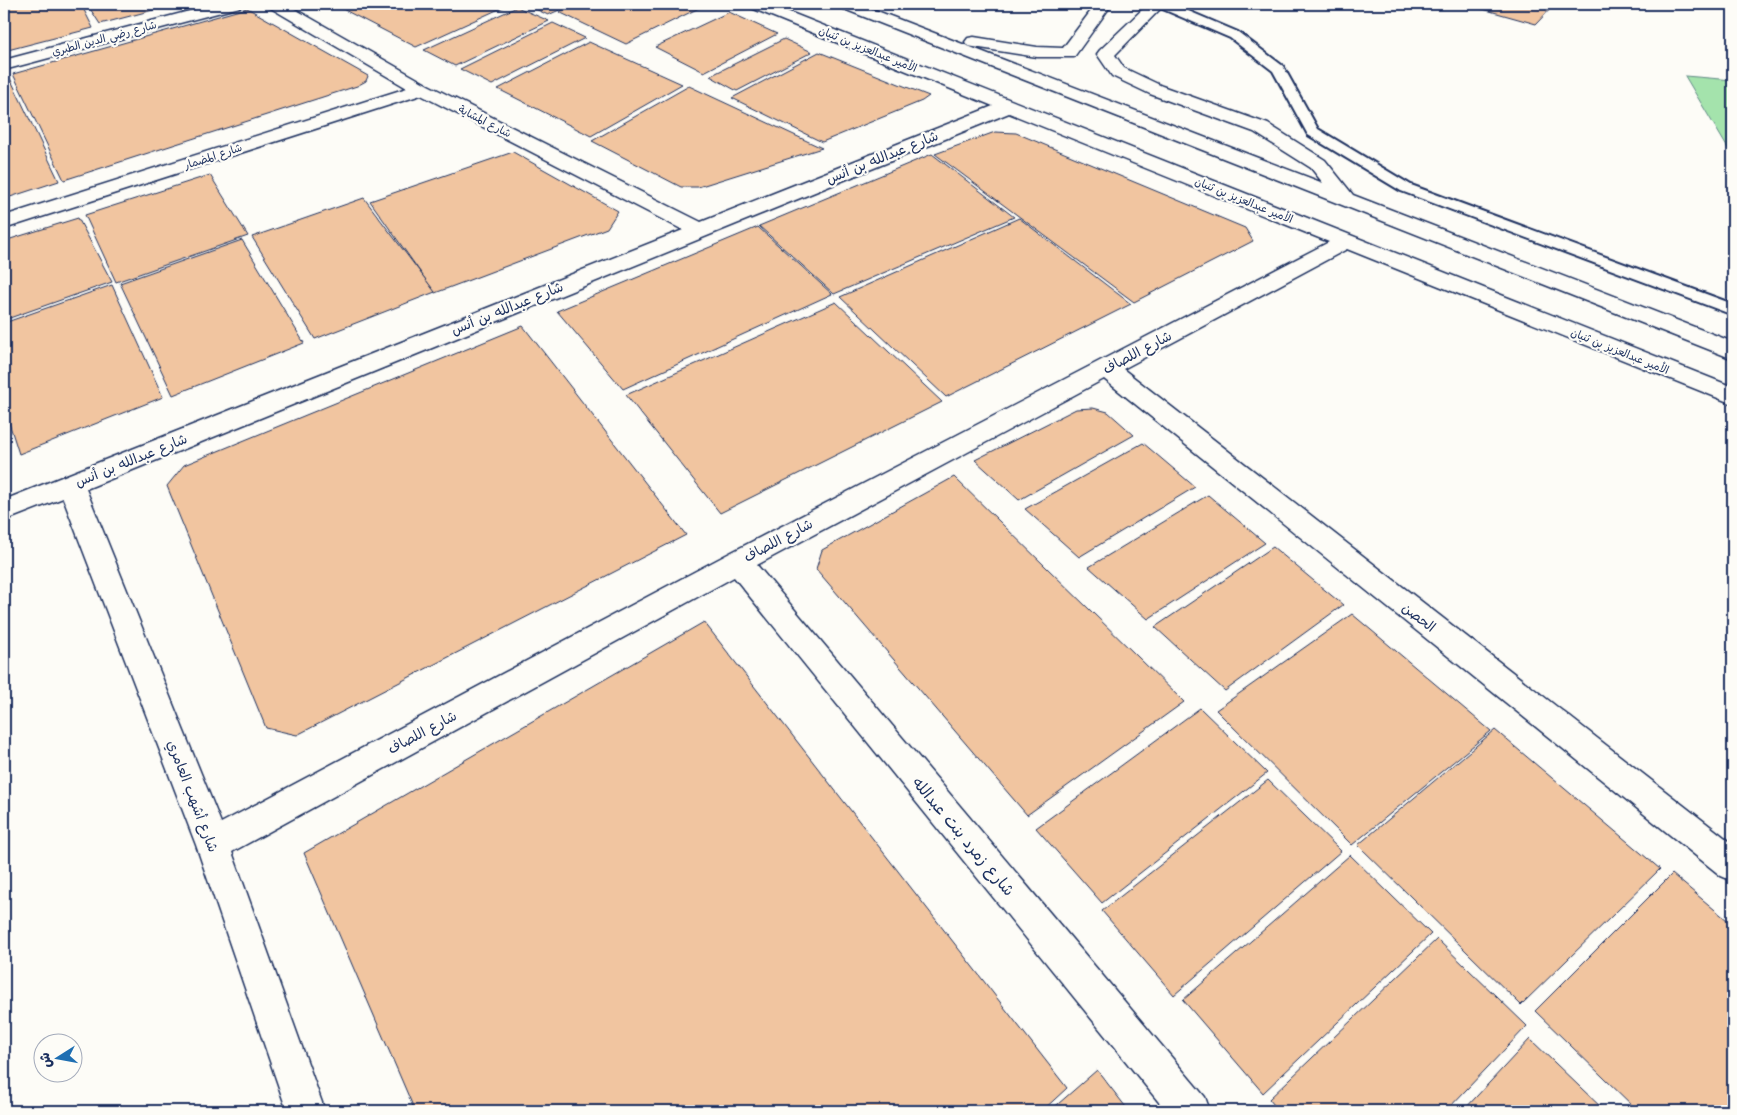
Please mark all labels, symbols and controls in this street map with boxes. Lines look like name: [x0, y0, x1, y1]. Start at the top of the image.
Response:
street label: شارع رضي الدين الطبري: [50, 17, 159, 63]
street label: الأمير عبدالعزيز بن ثنيان: [816, 23, 919, 76]
street label: شارع المشاية: [455, 102, 514, 142]
street label: شارع عبدالله بن أنس: [823, 126, 941, 189]
street label: شارع المضمار: [181, 140, 245, 174]
street label: الأمير عبدالعزيز بن ثنيان: [1192, 174, 1295, 227]
street label: شارع عبدالله بن أنس: [448, 277, 566, 340]
street label: الأمير عبدالعزيز بن ثنيان: [1568, 325, 1671, 378]
street label: شارع اللصاف: [1099, 326, 1175, 379]
street label: شارع عبدالله بن أنس: [72, 429, 190, 492]
street label: شارع اللصاف: [740, 514, 816, 567]
street label: الحصن: [1398, 598, 1440, 636]
street label: شارع اللصاف: [384, 706, 460, 759]
street label: شارع أشهب العامري: [161, 737, 223, 855]
street label: شارع زمرد بنت عبدالله: [907, 773, 1020, 901]
north arrow: [32, 1032, 82, 1082]
text: ش: [35, 1051, 56, 1070]

